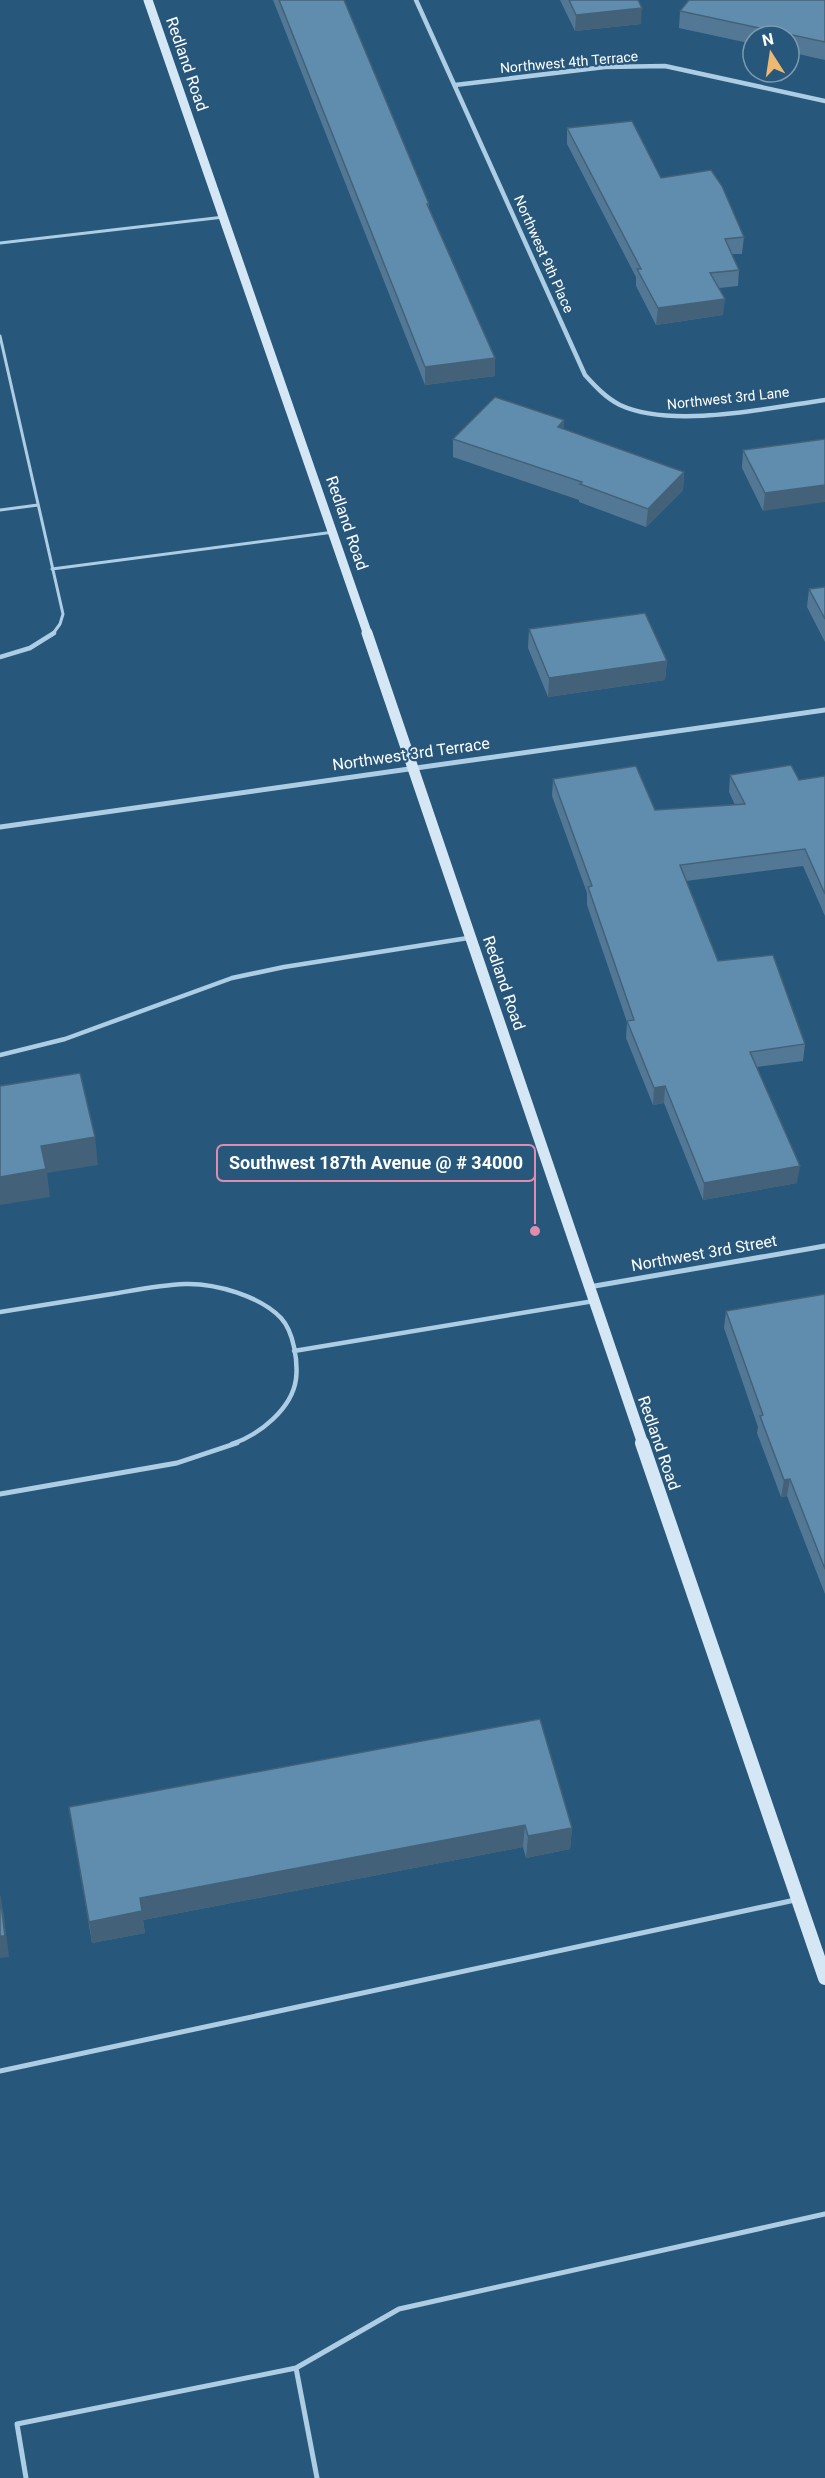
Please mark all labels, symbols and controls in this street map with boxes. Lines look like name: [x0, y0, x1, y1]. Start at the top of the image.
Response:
street label: Redland Road: [162, 14, 212, 114]
north arrow: [741, 24, 801, 84]
text: N: [760, 29, 775, 50]
street label: Northwest 4th Terrace: [499, 48, 639, 76]
street label: Northwest 9th Place: [511, 193, 577, 315]
street label: Northwest 3rd Lane: [666, 384, 790, 412]
street label: Redland Road: [322, 473, 372, 573]
street label: Northwest 3rd Terrace: [331, 734, 491, 774]
street label: Redland Road: [479, 933, 529, 1033]
callout: Southwest 187th Avenue @ # 34000: [217, 1145, 535, 1181]
text: Southwest 187th Avenue @ # 34000: [229, 1152, 523, 1173]
street label: Northwest 3rd Street: [630, 1231, 778, 1275]
street label: Redland Road: [634, 1393, 684, 1493]

